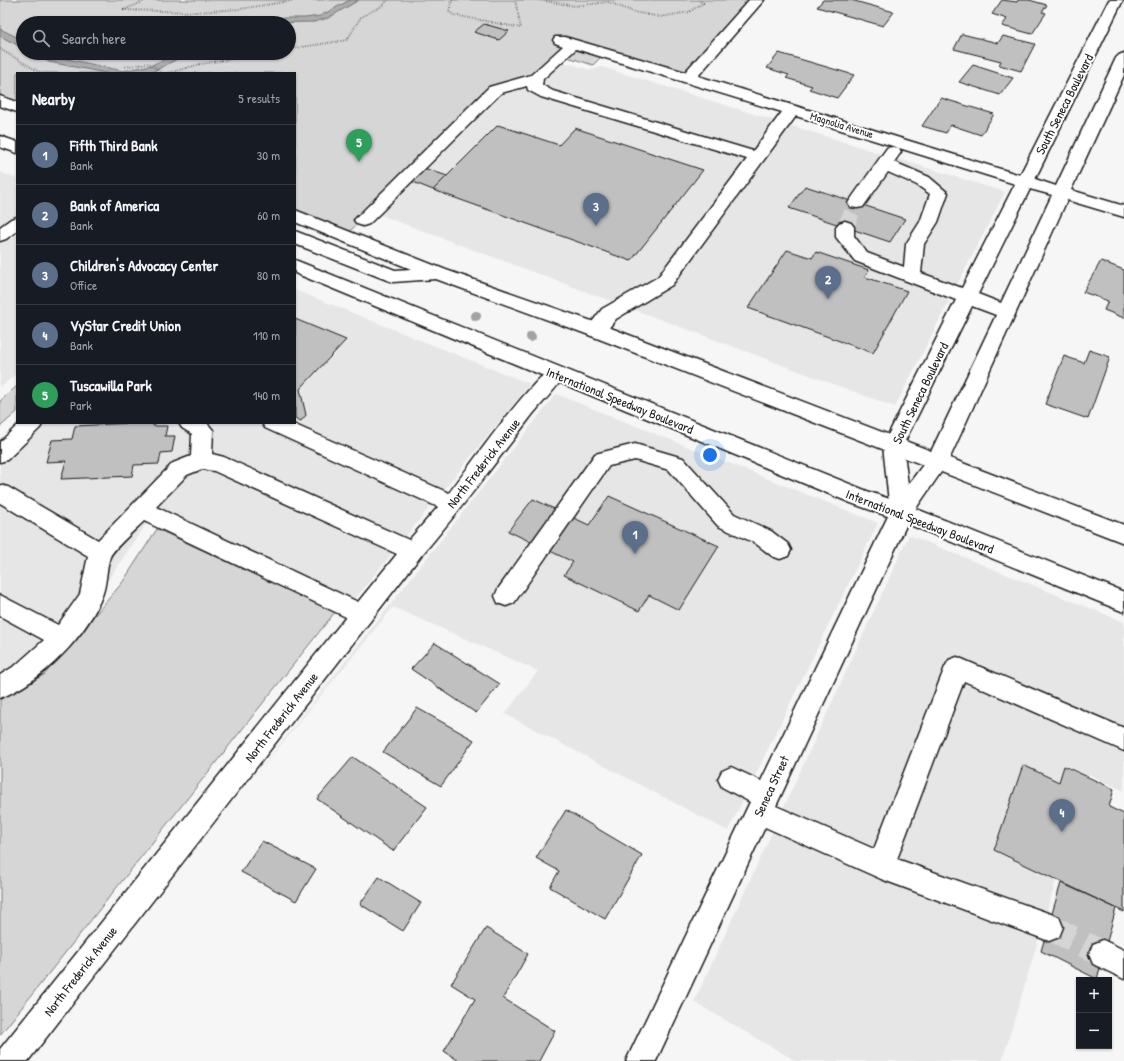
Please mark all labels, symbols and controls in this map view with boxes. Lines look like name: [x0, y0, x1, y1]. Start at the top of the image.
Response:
search box: [16, 16, 296, 60]
icon: search: [30, 27, 52, 49]
text: Search here: [62, 28, 126, 49]
street label: South Seneca Boulevard: [1031, 51, 1097, 157]
text: Nearby: [32, 87, 75, 110]
text: 5 results: [238, 89, 280, 107]
street label: Magnolia Avenue: [809, 109, 876, 141]
pin: 5: [346, 129, 372, 162]
text: Fifth Third Bank: [70, 135, 158, 156]
text: 1: [43, 146, 47, 164]
text: 30 m: [257, 146, 280, 164]
text: Bank: [70, 156, 93, 174]
pin: 3: [583, 193, 609, 226]
text: Bank of America: [70, 195, 159, 216]
text: 2: [42, 206, 48, 224]
text: 60 m: [257, 206, 280, 224]
text: Bank: [70, 216, 93, 234]
text: Children's Advocacy Center: [70, 255, 218, 276]
text: 3: [42, 266, 48, 284]
text: 80 m: [257, 266, 280, 284]
pin: 2: [815, 266, 841, 299]
text: Office: [70, 276, 97, 294]
text: VyStar Credit Union: [70, 315, 181, 336]
text: 4: [43, 326, 47, 344]
text: 110 m: [253, 326, 280, 344]
text: Bank: [70, 336, 93, 354]
street label: South Seneca Boulevard: [888, 339, 952, 447]
street label: International Speedway Boulevard: [544, 362, 696, 438]
text: Tuscawilla Park: [70, 375, 152, 396]
text: 5: [42, 386, 48, 404]
text: 140 m: [253, 386, 280, 404]
text: Park: [70, 396, 92, 414]
street label: North Frederick Avenue: [442, 414, 524, 512]
your location: [700, 445, 720, 465]
street label: International Speedway Boulevard: [843, 484, 997, 558]
pin: 1: [622, 521, 648, 554]
street label: North Frederick Avenue: [240, 668, 322, 766]
street label: Seneca Street: [749, 752, 793, 820]
pin: 4: [1049, 799, 1075, 832]
street label: North Frederick Avenue: [39, 922, 121, 1020]
map controls: [1076, 977, 1112, 1049]
button: +: [1076, 977, 1112, 1013]
button: −: [1076, 1013, 1112, 1049]

